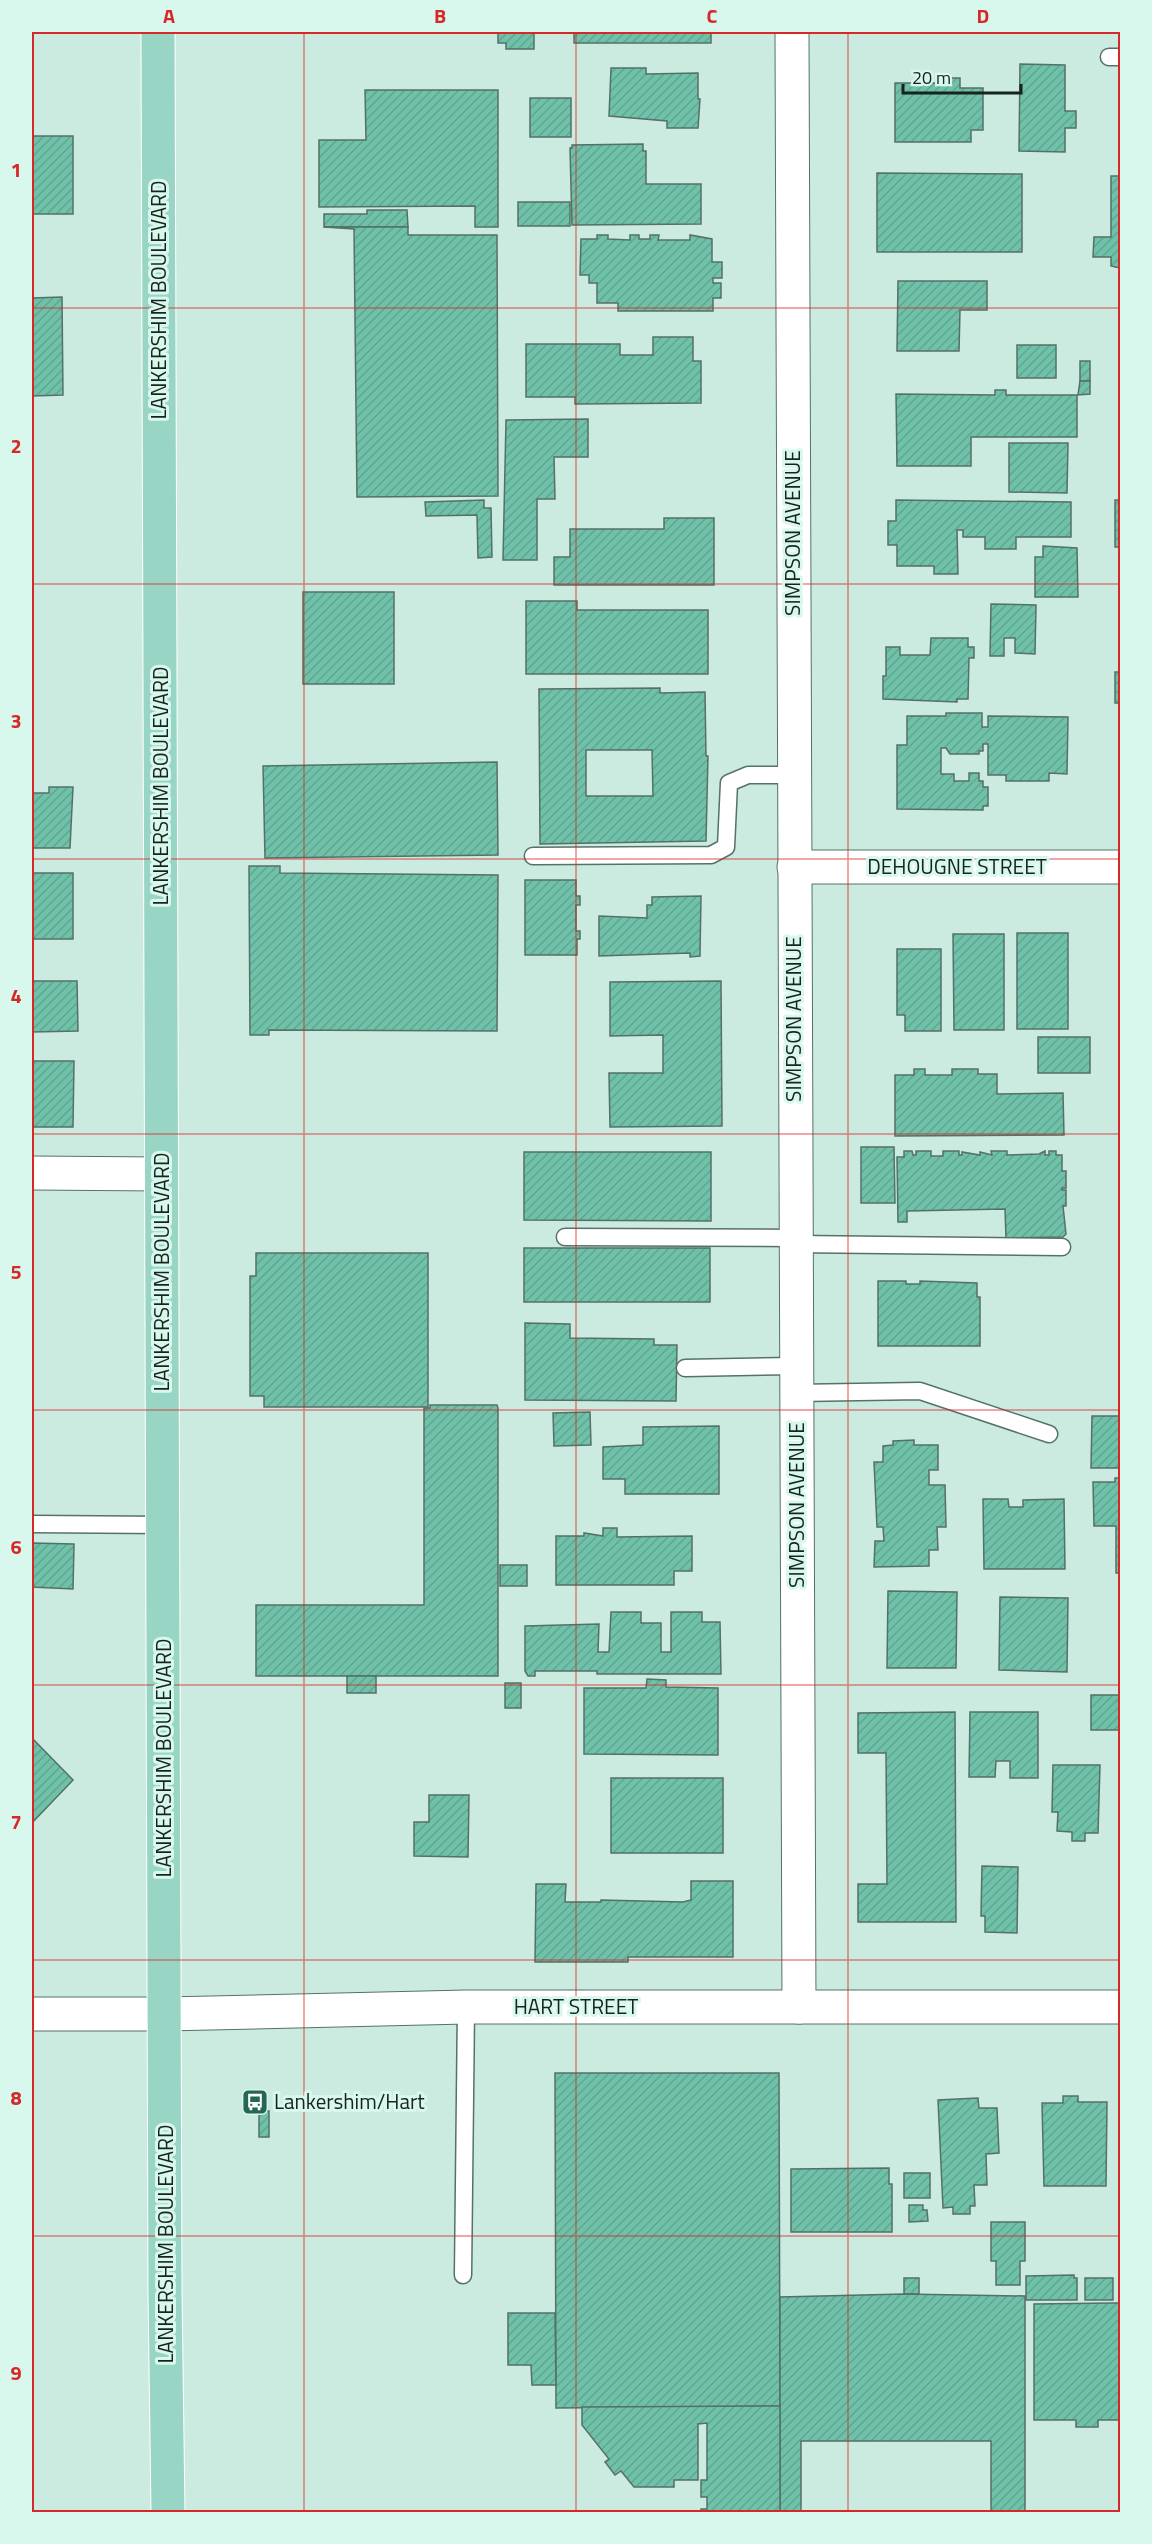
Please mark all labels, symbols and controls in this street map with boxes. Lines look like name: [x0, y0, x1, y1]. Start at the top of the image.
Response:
text: A: [163, 0, 175, 31]
text: B: [434, 0, 446, 31]
text: C: [707, 0, 718, 31]
text: D: [977, 0, 989, 31]
scale bar: [903, 57, 1022, 95]
text: 20 m: [912, 64, 951, 91]
text: 1: [10, 154, 22, 185]
street label: LANKERSHIM BOULEVARD: [142, 181, 174, 419]
text: 2: [10, 430, 22, 461]
street label: SIMPSON AVENUE: [776, 450, 808, 616]
street label: LANKERSHIM BOULEVARD: [144, 667, 176, 905]
text: 3: [10, 705, 22, 736]
street label: DEHOUGNE STREET: [867, 850, 1047, 882]
street label: SIMPSON AVENUE: [777, 936, 809, 1102]
text: 4: [10, 980, 22, 1011]
street label: LANKERSHIM BOULEVARD: [145, 1153, 177, 1391]
text: 5: [10, 1256, 22, 1287]
street label: SIMPSON AVENUE: [780, 1422, 812, 1588]
text: 6: [10, 1531, 22, 1562]
street label: LANKERSHIM BOULEVARD: [147, 1639, 179, 1877]
text: 7: [10, 1806, 22, 1837]
street label: HART STREET: [514, 1990, 638, 2022]
text: 8: [10, 2082, 22, 2113]
place label: Lankershim/Hart: [274, 2085, 425, 2117]
bus stop icon: Lankershim/Hart: [240, 2087, 270, 2117]
street label: LANKERSHIM BOULEVARD: [149, 2125, 181, 2363]
text: 9: [10, 2357, 22, 2388]

